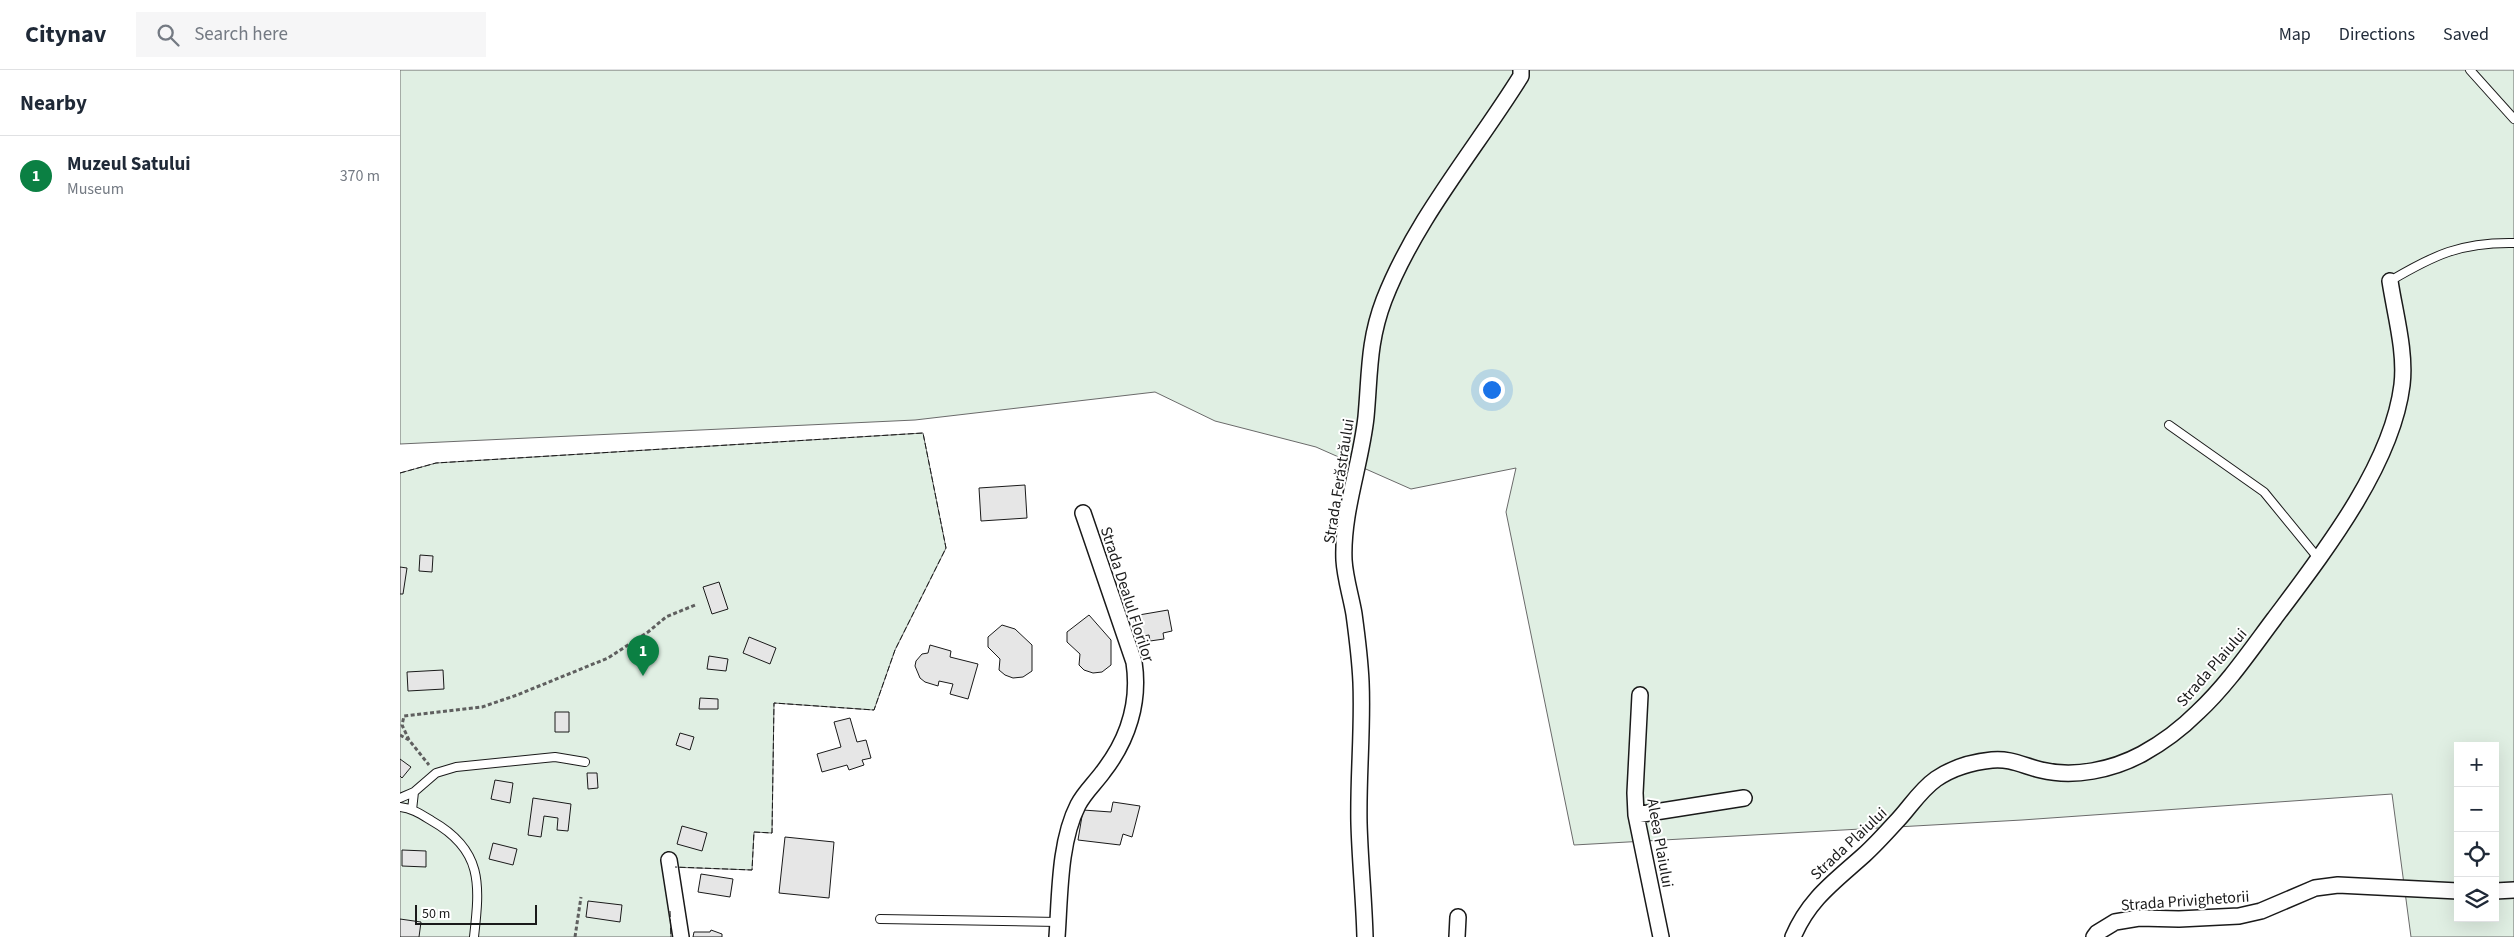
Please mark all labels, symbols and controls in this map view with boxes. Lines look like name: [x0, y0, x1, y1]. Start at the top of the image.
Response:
search box: [136, 12, 486, 57]
text: Citynav: [25, 17, 106, 52]
icon: search: [154, 21, 182, 49]
text: Search here: [194, 21, 288, 48]
text: Map: [2279, 22, 2311, 47]
text: Directions: [2339, 22, 2415, 47]
text: Saved: [2443, 22, 2489, 47]
text: Nearby: [20, 88, 87, 118]
text: Muzeul Satului: [67, 151, 190, 178]
text: 1: [32, 165, 40, 187]
text: 370 m: [340, 165, 380, 187]
text: Museum: [67, 178, 124, 200]
your location: [1479, 377, 1505, 403]
street label: Strada Ferăstrăului: [1318, 417, 1360, 545]
street label: Strada Dealul Florilor: [1095, 524, 1159, 665]
street label: Strada Plaiului: [2171, 624, 2252, 712]
pin: 1: [627, 635, 659, 676]
map controls: [2454, 742, 2499, 922]
button: +: [2454, 742, 2499, 787]
button: −: [2454, 787, 2499, 832]
street label: Aleea Plaiului: [1641, 797, 1679, 890]
street label: Strada Plaiului: [1806, 802, 1892, 885]
button: locate: [2454, 832, 2499, 877]
button: layers: [2454, 877, 2499, 922]
street label: Strada Privighetorii: [2120, 886, 2250, 916]
scale bar: [415, 902, 538, 925]
text: 50 m: [422, 904, 450, 924]

